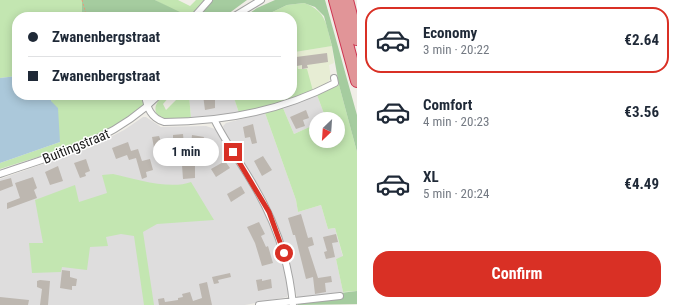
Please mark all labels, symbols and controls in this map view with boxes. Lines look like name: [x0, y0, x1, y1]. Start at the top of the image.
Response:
icon: car: [375, 22, 411, 58]
text: Economy: [423, 24, 477, 42]
text: Zwanenbergstraat: [52, 28, 160, 46]
text: €2.64: [624, 31, 659, 49]
text: 3 min · 20:22: [423, 42, 489, 57]
text: Zwanenbergstraat: [52, 67, 160, 85]
icon: car: [375, 94, 411, 130]
text: Comfort: [423, 96, 472, 114]
text: €3.56: [624, 103, 659, 121]
north arrow: [309, 112, 345, 148]
map controls: [309, 112, 345, 148]
text: 4 min · 20:23: [423, 114, 489, 129]
street label: Buitingstraat: [40, 125, 112, 167]
callout: 1 min: [153, 138, 219, 166]
route end: [224, 143, 242, 161]
text: 1 min: [172, 144, 200, 159]
icon: car: [375, 166, 411, 202]
text: XL: [423, 168, 439, 186]
text: €4.49: [624, 175, 659, 193]
text: 5 min · 20:24: [423, 186, 489, 201]
route start: [275, 244, 293, 262]
button: Confirm: [373, 251, 661, 297]

